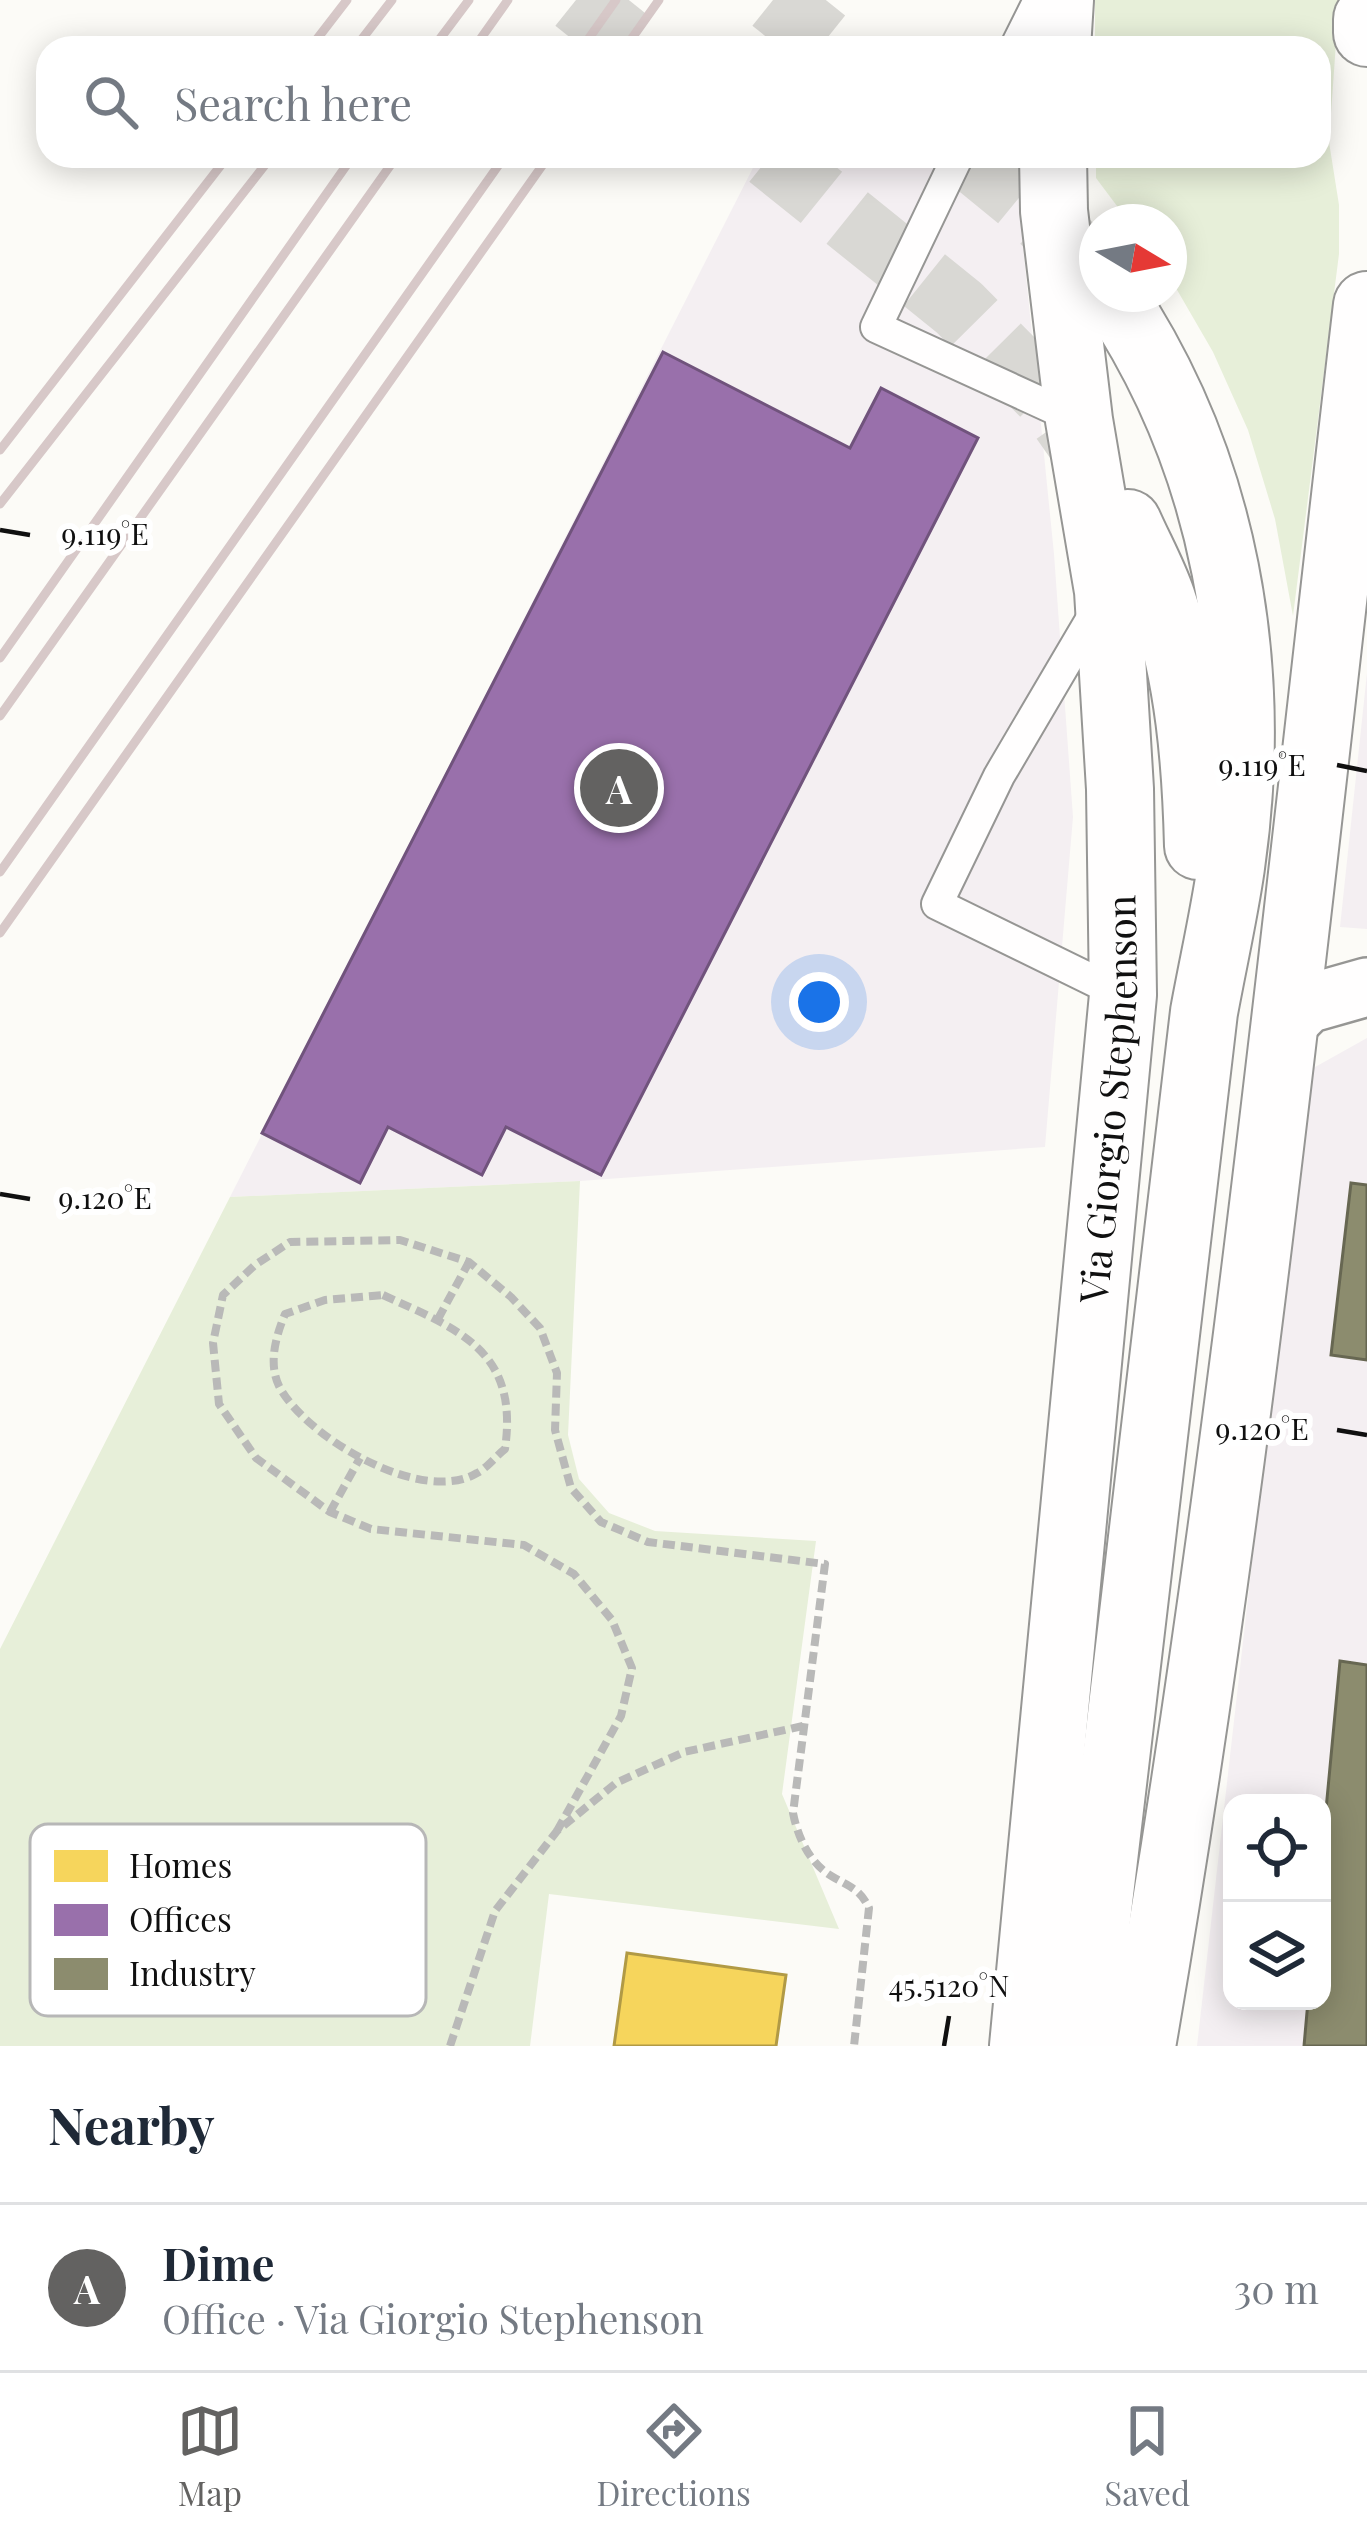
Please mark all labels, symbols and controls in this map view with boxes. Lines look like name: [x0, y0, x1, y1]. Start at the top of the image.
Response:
search box: [36, 36, 1331, 168]
icon: search: [78, 69, 144, 135]
text: Search here: [174, 72, 412, 132]
north arrow: [1079, 204, 1187, 312]
text: 9.119°E: [61, 513, 149, 553]
pin: A: [580, 743, 658, 833]
text: 9.119°E: [1218, 744, 1306, 784]
street label: Via Giorgio Stephenson: [1066, 895, 1147, 1306]
your location: [789, 972, 849, 1032]
text: 9.120°E: [58, 1177, 152, 1217]
text: 9.120°E: [1215, 1408, 1309, 1448]
map controls: [1223, 1794, 1331, 2010]
button: locate: [1223, 1794, 1331, 1902]
legend: [30, 1824, 426, 2016]
text: Homes: [129, 1842, 232, 1886]
text: Offices: [129, 1896, 232, 1940]
button: layers: [1223, 1902, 1331, 2010]
text: Industry: [129, 1950, 256, 1994]
text: 45.5120°N: [889, 1965, 1010, 2005]
text: Nearby: [48, 2090, 214, 2158]
text: Dime: [162, 2232, 275, 2292]
text: A: [74, 2262, 100, 2314]
text: 30 m: [1234, 2262, 1319, 2314]
text: Office · Via Giorgio Stephenson: [162, 2292, 704, 2344]
tab: Map: [177, 2398, 243, 2514]
tab: Directions: [596, 2398, 751, 2514]
tab: Saved: [1104, 2398, 1190, 2514]

